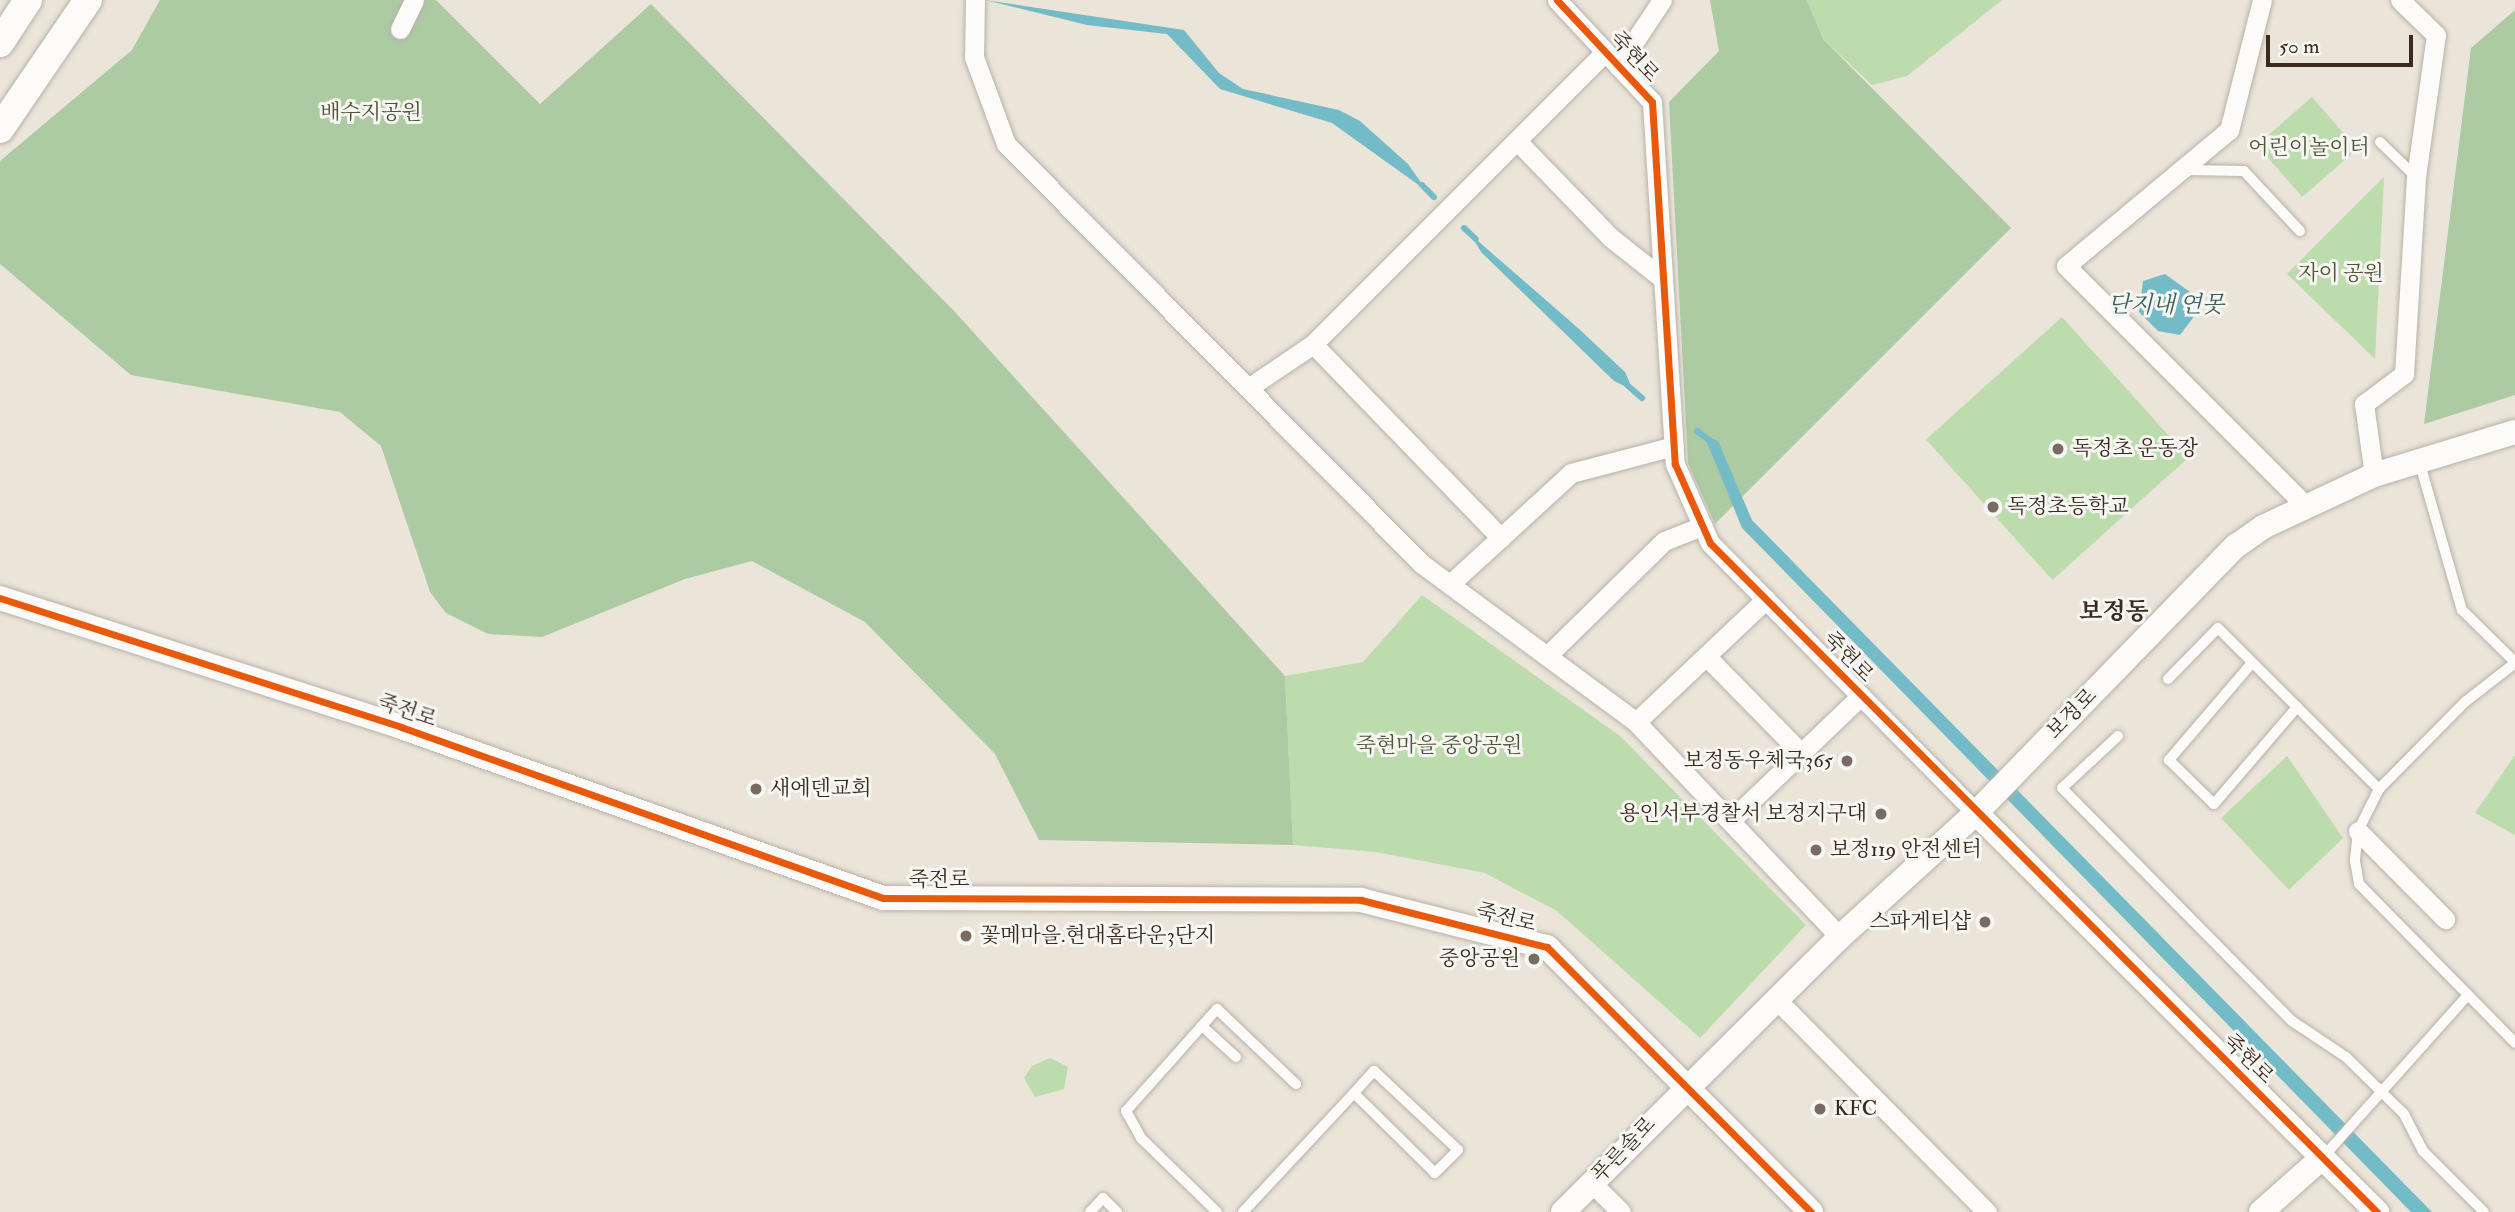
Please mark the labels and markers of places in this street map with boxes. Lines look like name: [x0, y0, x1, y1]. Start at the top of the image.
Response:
place label: 독정초 운동장: [2072, 436, 2198, 462]
marker: 독정초 운동장: [2050, 441, 2066, 457]
place label: 독정초등학교: [2007, 494, 2129, 520]
marker: 독정초등학교: [1985, 499, 2001, 515]
place label: 보정동우체국365: [1683, 748, 1833, 774]
marker: 보정동우체국365: [1839, 753, 1855, 769]
place label: 새에덴교회: [770, 776, 871, 802]
marker: 새에덴교회: [748, 781, 764, 797]
place label: 용인서부경찰서 보정지구대: [1619, 801, 1867, 827]
marker: 용인서부경찰서 보정지구대: [1873, 806, 1889, 822]
place label: 보정119 안전센터: [1830, 837, 1982, 863]
marker: 보정119 안전센터: [1808, 842, 1824, 858]
place label: 스파게티샵: [1870, 909, 1971, 935]
marker: 스파게티샵: [1977, 914, 1993, 930]
place label: 꽃메마을.현대홈타운3단지: [980, 923, 1215, 949]
marker: 꽃메마을.현대홈타운3단지: [958, 928, 974, 944]
place label: 중앙공원: [1439, 946, 1520, 972]
marker: 중앙공원: [1526, 951, 1542, 967]
place label: KFC: [1834, 1096, 1877, 1122]
marker: KFC: [1812, 1101, 1828, 1117]

